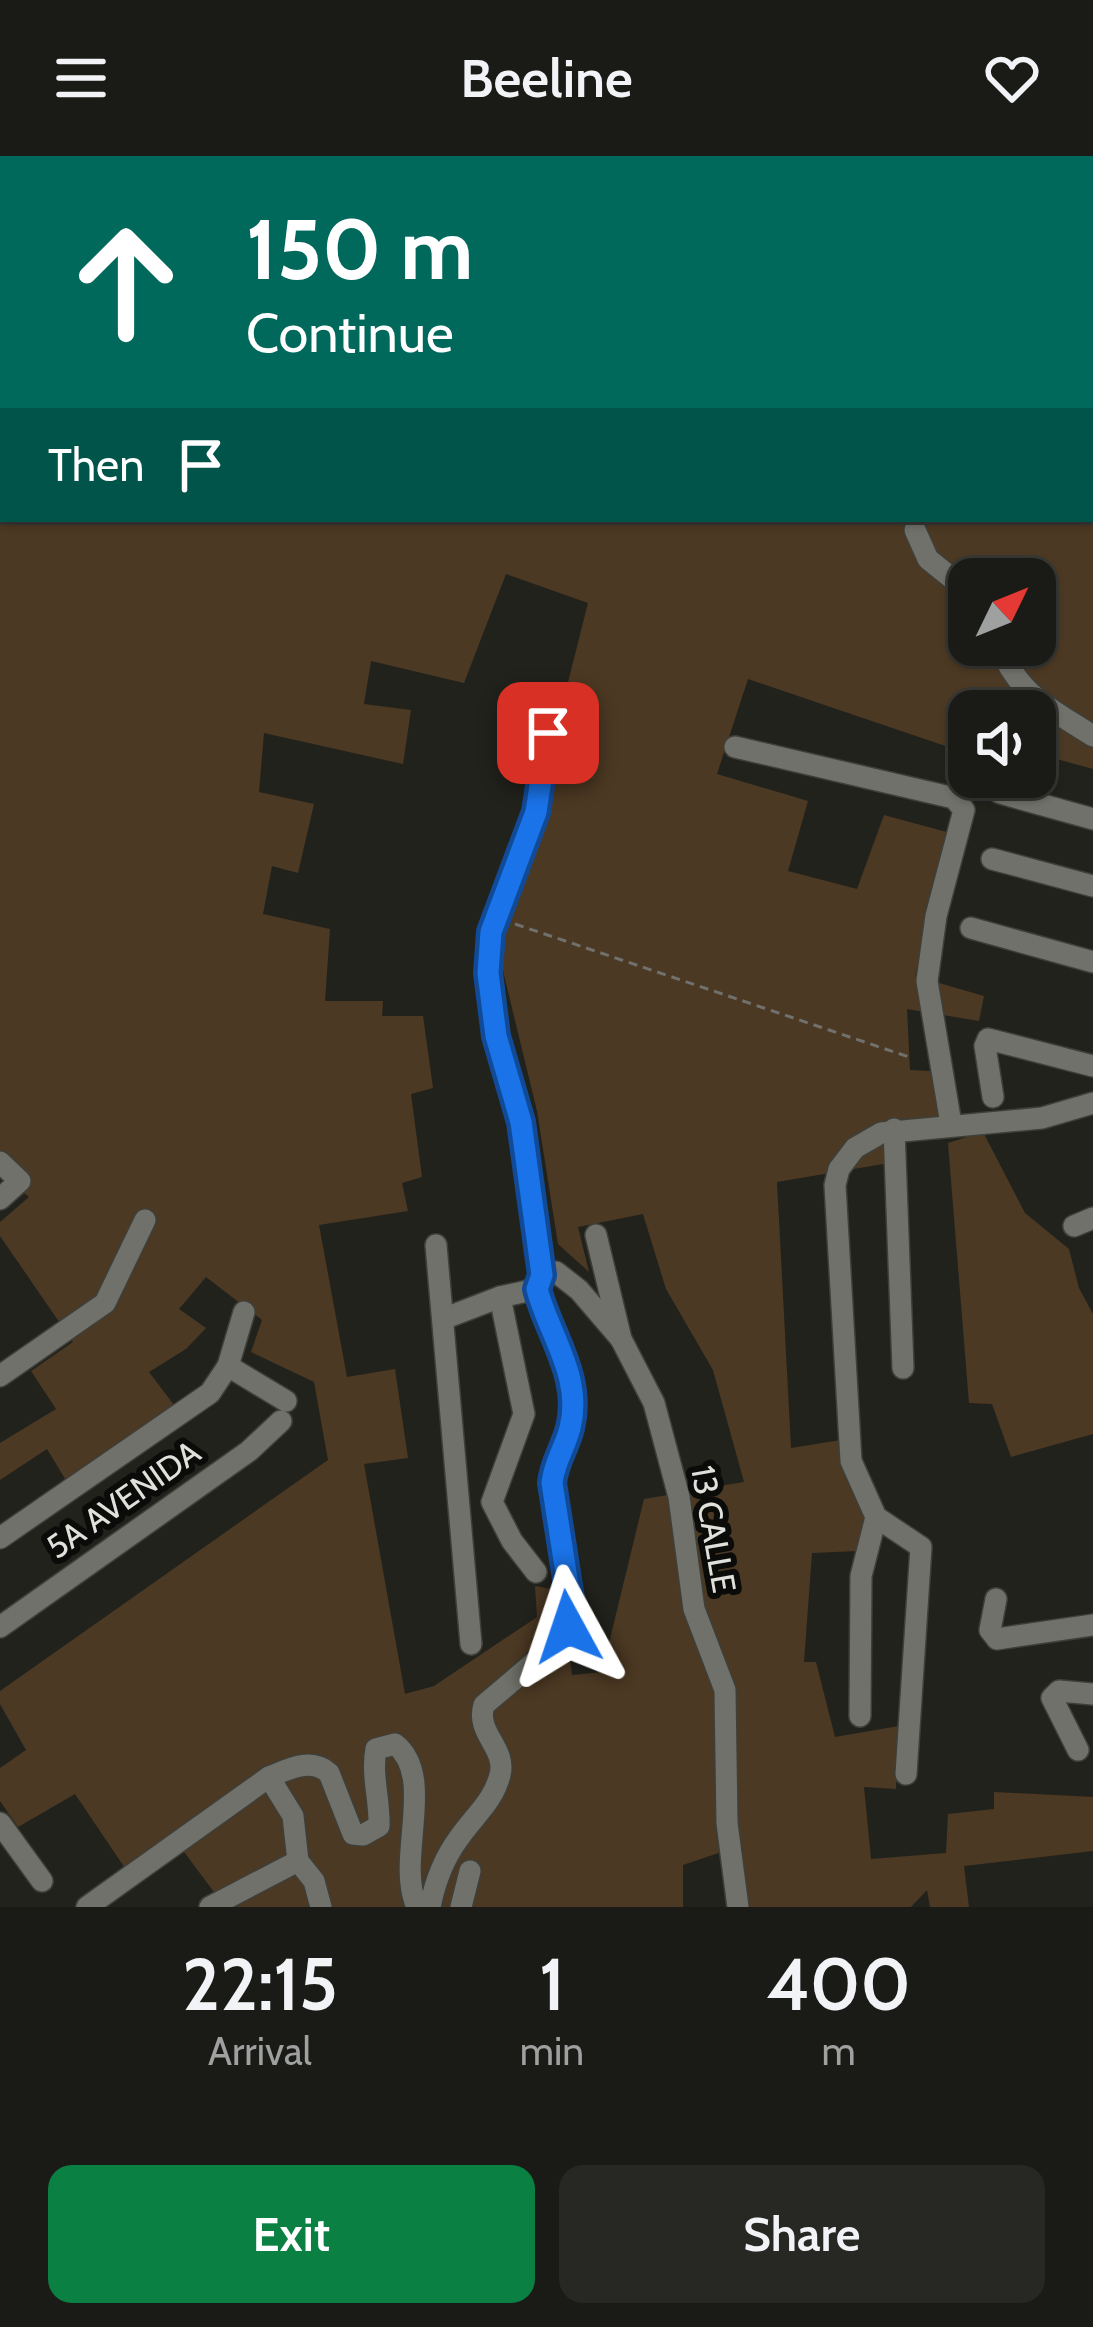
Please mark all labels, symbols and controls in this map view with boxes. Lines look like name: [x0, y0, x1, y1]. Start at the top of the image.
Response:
icon: menu: [48, 45, 114, 111]
text: Beeline: [460, 45, 633, 111]
icon: heart: [979, 45, 1045, 111]
text: 150 m: [246, 198, 473, 300]
icon: ahead: [48, 204, 204, 360]
text: Continue: [246, 300, 454, 366]
icon: arrive: [168, 432, 234, 498]
text: Then: [48, 438, 144, 492]
north arrow: [948, 558, 1056, 666]
map controls: [948, 558, 1056, 798]
pin: [497, 682, 599, 784]
button: sound: [948, 690, 1056, 798]
icon: arrive: [515, 700, 581, 766]
street label: 5A AVENIDA: [38, 1431, 208, 1567]
street label: 13 CALLE: [683, 1462, 745, 1596]
position arrow: [505, 1564, 631, 1690]
text: 22:15: [182, 1941, 338, 2028]
text: 1: [539, 1941, 565, 2028]
text: 400: [766, 1941, 911, 2028]
text: Arrival: [208, 2027, 312, 2075]
text: min: [520, 2027, 584, 2075]
text: m: [821, 2027, 856, 2075]
button: Exit: [48, 2165, 535, 2303]
button: Share: [559, 2165, 1045, 2303]

